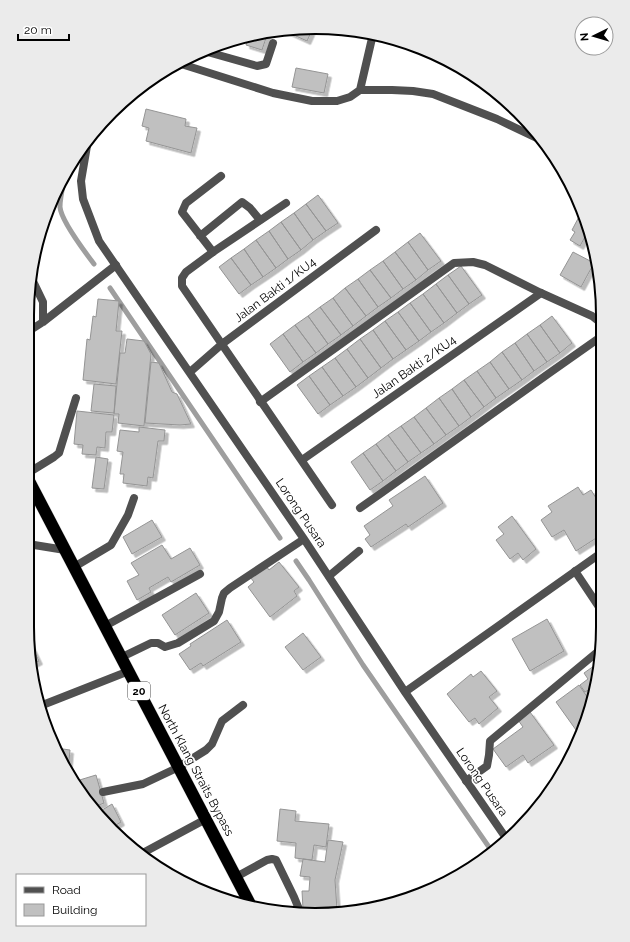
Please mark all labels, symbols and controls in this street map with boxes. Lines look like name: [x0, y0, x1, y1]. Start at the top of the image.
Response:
scale bar: [18, 16, 69, 42]
north arrow: [574, 16, 614, 56]
text: 20 m: [24, 23, 52, 37]
text: N: [578, 32, 591, 42]
street label: Jalan Bakti 1/KU4: [232, 255, 319, 325]
street label: Jalan Bakti 2/KU4: [369, 333, 459, 401]
street label: Lorong Pusara: [273, 476, 329, 550]
road number: 20: [128, 682, 150, 700]
street label: North Klang Straits Bypass: [155, 702, 237, 838]
street label: Lorong Pusara: [453, 745, 511, 819]
legend: [16, 874, 146, 926]
text: Road: [52, 883, 81, 897]
text: Building: [52, 903, 98, 917]

